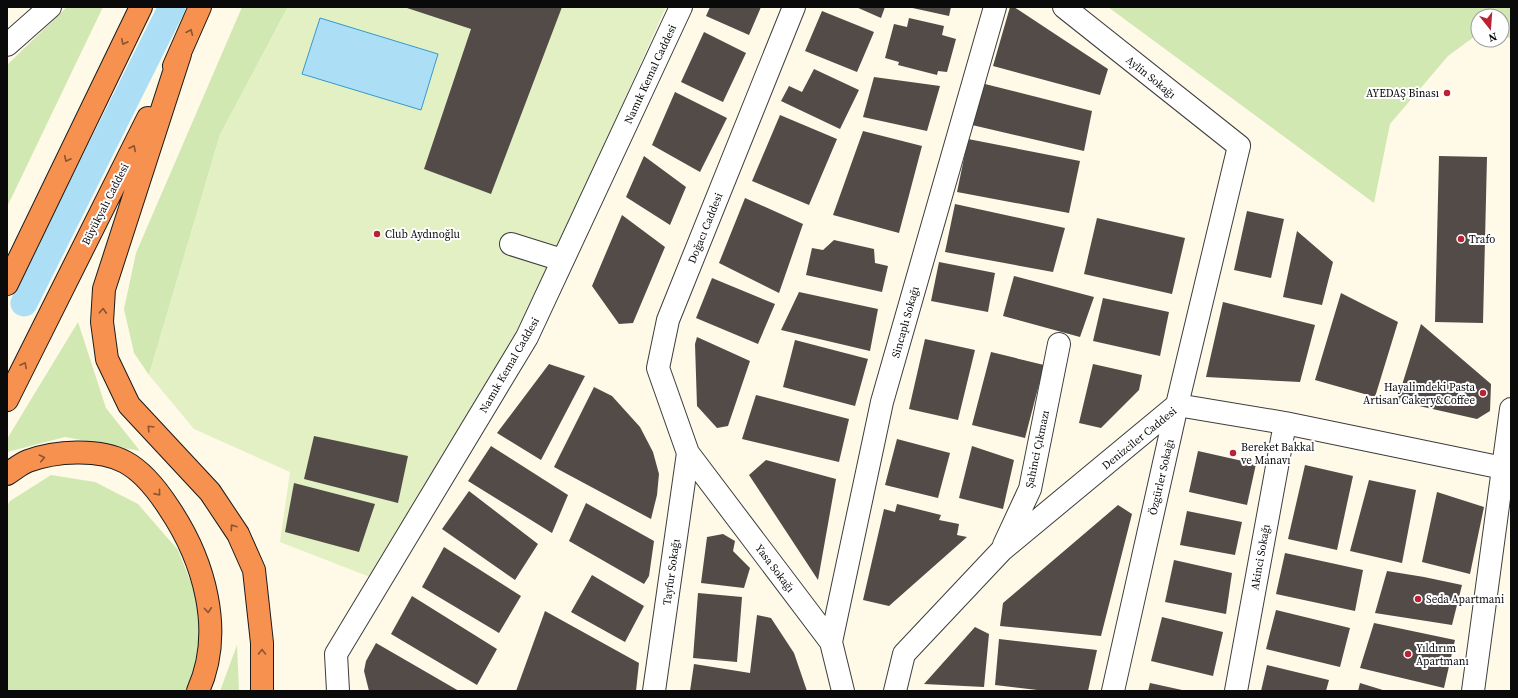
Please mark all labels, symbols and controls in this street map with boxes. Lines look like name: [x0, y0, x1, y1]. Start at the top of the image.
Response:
north arrow: [1470, 8, 1510, 48]
street label: Namık Kemal Caddesi: [621, 22, 680, 126]
one-way arrow: [185, 28, 193, 35]
text: N: [1487, 29, 1499, 45]
one-way arrow: [121, 38, 129, 45]
street label: Aylin Sokağı: [1123, 53, 1179, 102]
place label: AYEDAŞ Binası: [1366, 86, 1439, 101]
marker: AYEDAŞ Binası: [1442, 88, 1452, 98]
one-way arrow: [128, 145, 136, 153]
one-way arrow: [64, 155, 72, 162]
street label: Büyükyalı Caddesi: [78, 161, 133, 248]
street label: Doğacı Caddesi: [684, 191, 726, 266]
place label: Club Aydınoğlu: [385, 227, 461, 242]
marker: Club Aydınoğlu: [372, 229, 382, 239]
place label: Trafo: [1469, 232, 1495, 247]
marker: Trafo: [1456, 234, 1466, 244]
street label: Sincaplı Sokağı: [888, 285, 923, 360]
one-way arrow: [99, 308, 107, 314]
street label: Namık Kemal Caddesi: [476, 315, 543, 416]
one-way arrow: [20, 362, 27, 369]
place label: Hayalimdeki Pasta Artisan Cakery&Coffee: [1363, 380, 1475, 408]
marker: Hayalimdeki Pasta Artisan Cakery&Coffee: [1478, 388, 1488, 398]
street label: Denizciler Caddesi: [1099, 404, 1180, 473]
street label: Şahinci Çıkmazı: [1022, 409, 1053, 489]
one-way arrow: [147, 425, 155, 433]
street label: Özgürler Sokağı: [1144, 437, 1178, 517]
place label: Bereket Bakkal ve Manavı: [1241, 440, 1315, 468]
marker: Bereket Bakkal ve Manavı: [1228, 448, 1238, 458]
one-way arrow: [39, 454, 45, 462]
one-way arrow: [153, 488, 160, 495]
street label: Akinci Sokağı: [1247, 523, 1274, 591]
one-way arrow: [230, 524, 238, 531]
street label: Tayfur Sokağı: [659, 538, 684, 606]
street label: Yasa Sokağı: [752, 541, 798, 595]
place label: Seda Apartmani: [1426, 592, 1504, 607]
marker: Seda Apartmani: [1413, 594, 1423, 604]
one-way arrow: [204, 607, 213, 613]
place label: Yıldırım Apartmanı: [1416, 641, 1469, 669]
one-way arrow: [258, 649, 266, 655]
marker: Yıldırım Apartmanı: [1403, 649, 1413, 659]

